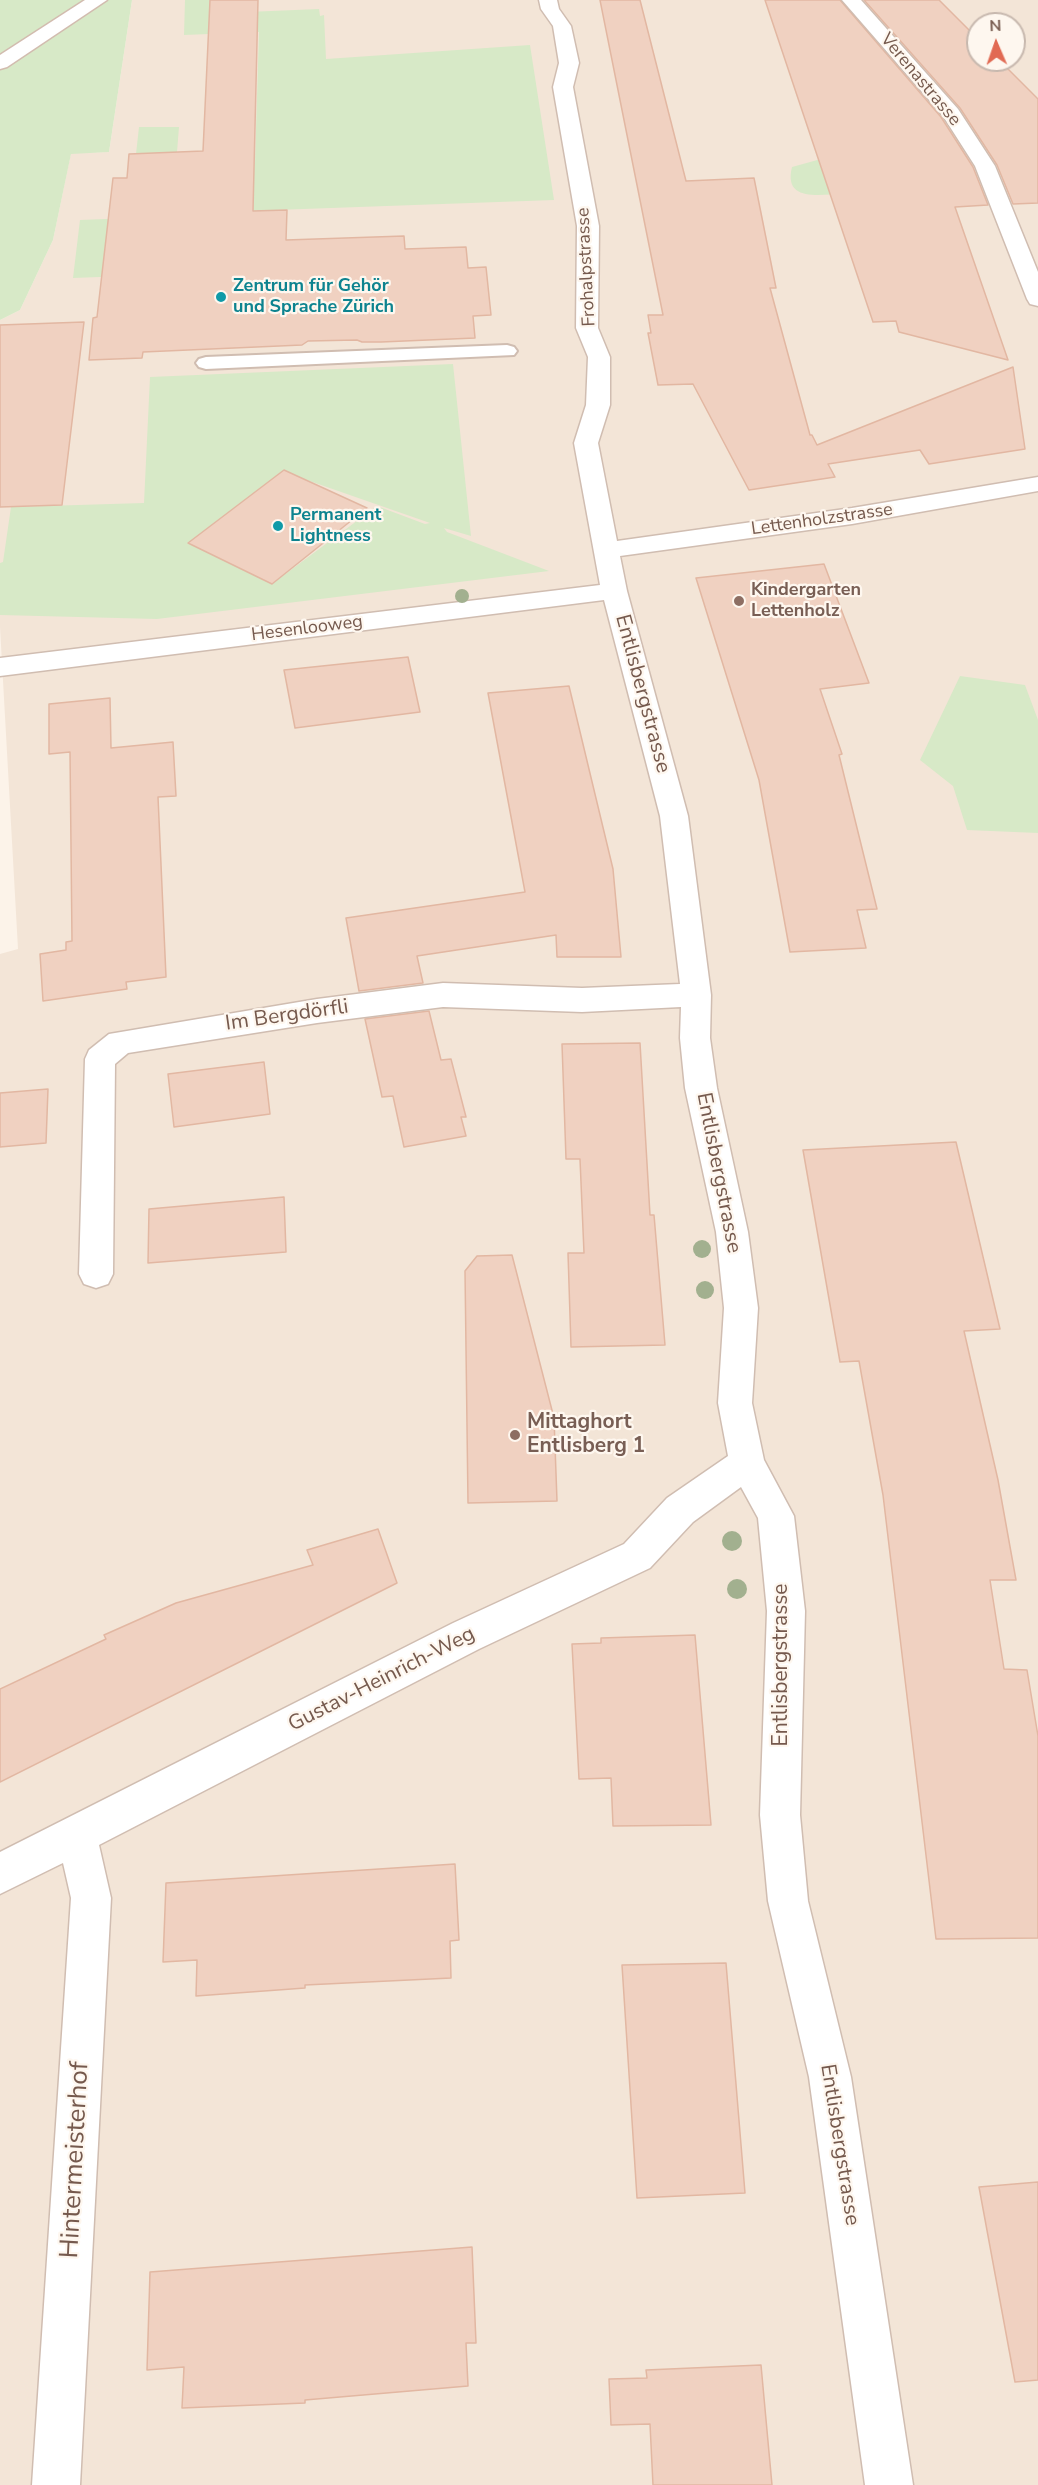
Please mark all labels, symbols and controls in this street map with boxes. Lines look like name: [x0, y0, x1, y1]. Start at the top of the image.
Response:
north arrow: [966, 12, 1026, 72]
text: N: [989, 15, 1002, 37]
street label: Verenastrasse: [875, 29, 965, 131]
street label: Frohalpstrasse: [573, 207, 601, 327]
place label: Zentrum für Gehör und Sprache Zürich: [233, 276, 394, 318]
marker: Zentrum für Gehör und Sprache Zürich: [214, 290, 228, 304]
street label: Lettenholzstrasse: [750, 499, 894, 541]
place label: Permanent Lightness: [290, 505, 381, 548]
marker: Permanent Lightness: [271, 519, 285, 533]
place label: Kindergarten Lettenholz: [751, 580, 861, 622]
marker: Kindergarten Lettenholz: [732, 594, 746, 608]
street label: Hesenlooweg: [250, 611, 364, 647]
street label: Entlisbergstrasse: [609, 612, 675, 776]
street label: Im Bergdörfli: [224, 995, 350, 1037]
street label: Entlisbergstrasse: [690, 1091, 746, 1255]
place label: Mittaghort Entlisberg 1: [527, 1410, 645, 1460]
marker: Mittaghort Entlisberg 1: [508, 1428, 522, 1442]
street label: Entlisbergstrasse: [769, 1583, 795, 1747]
street label: Gustav-Heinrich-Weg: [285, 1622, 479, 1738]
street label: Hintermeisterhof: [55, 2061, 97, 2259]
street label: Entlisbergstrasse: [814, 2062, 864, 2228]

